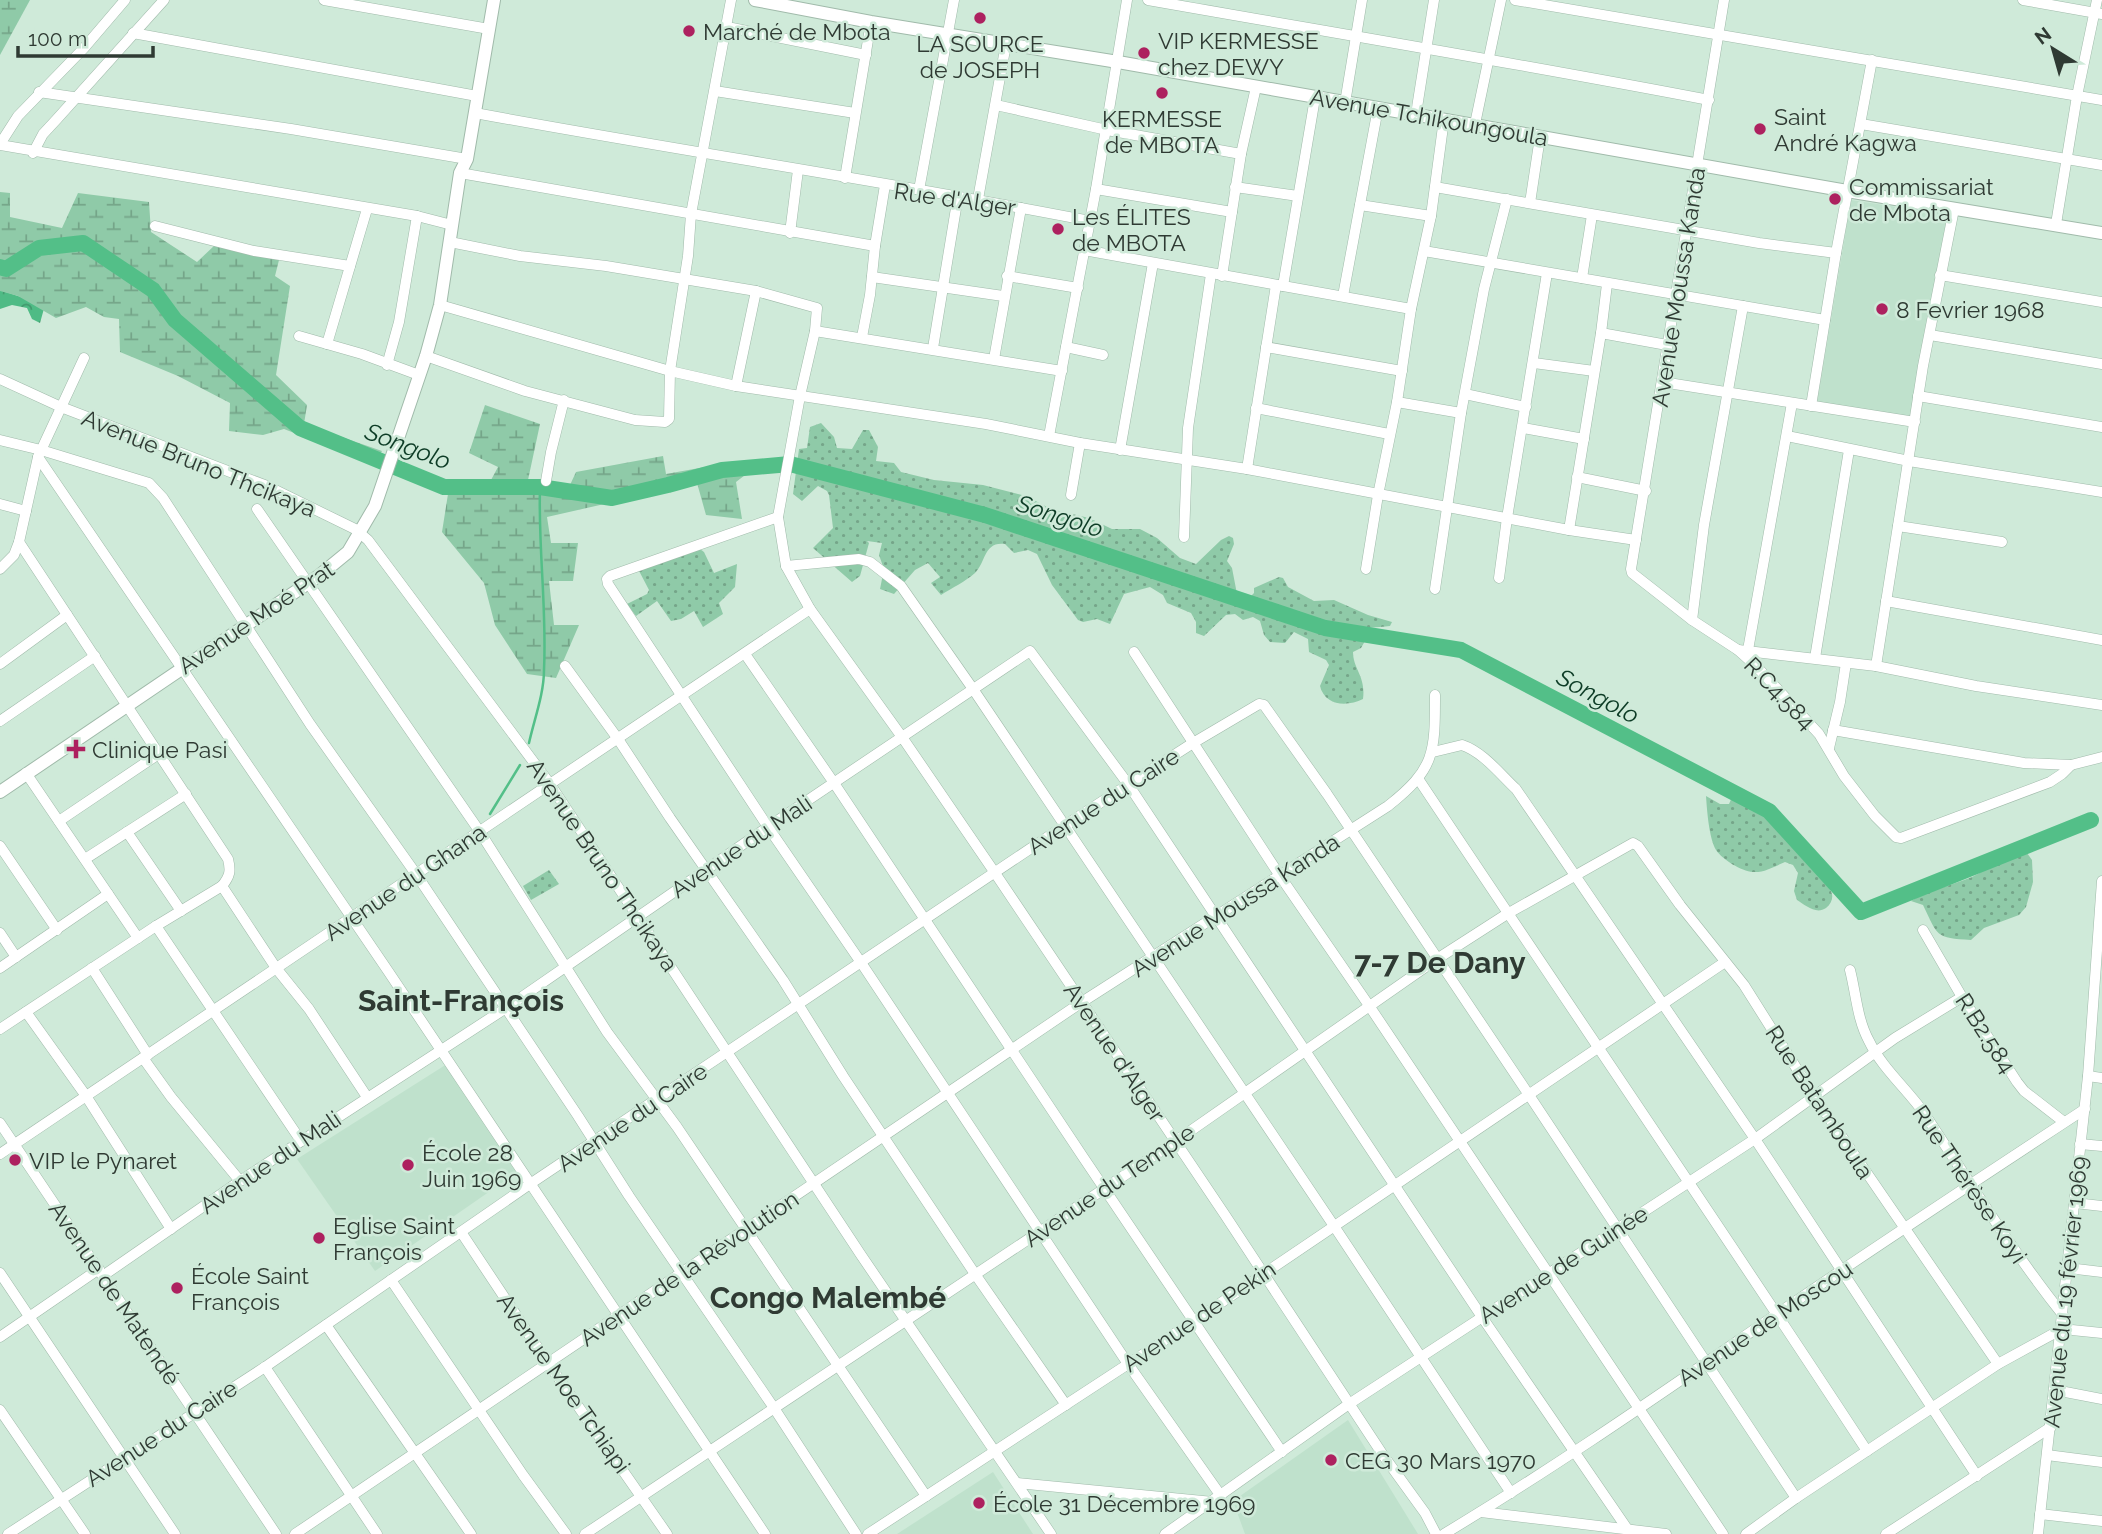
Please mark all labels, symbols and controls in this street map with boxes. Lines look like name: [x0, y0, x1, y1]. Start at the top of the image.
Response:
marker: LA SOURCE de JOSEPH: [972, 10, 988, 26]
scale bar: [18, 14, 152, 58]
north arrow: [2018, 14, 2088, 84]
place label: Marché de Mbota: [703, 18, 890, 45]
text: N: [2030, 22, 2055, 49]
marker: Marché de Mbota: [681, 23, 697, 39]
text: 100 m: [28, 26, 87, 51]
place label: VIP KERMESSE chez DEWY: [1158, 27, 1319, 80]
place label: LA SOURCE de JOSEPH: [916, 30, 1044, 83]
marker: VIP KERMESSE chez DEWY: [1136, 45, 1152, 61]
street label: Avenue Tchikoungoula: [1308, 83, 1550, 151]
marker: KERMESSE de MBOTA: [1154, 85, 1170, 101]
place label: Saint André Kagwa: [1774, 103, 1917, 156]
place label: KERMESSE de MBOTA: [1102, 105, 1222, 158]
marker: Saint André Kagwa: [1752, 121, 1768, 137]
street label: Avenue Moussa Kanda: [1646, 165, 1710, 409]
place label: Commissariat de Mbota: [1849, 173, 1994, 226]
street label: Rue d'Alger: [892, 177, 1018, 221]
marker: Commissariat de Mbota: [1827, 191, 1843, 207]
place label: Les ÉLITES de MBOTA: [1072, 203, 1191, 256]
marker: Les ÉLITES de MBOTA: [1050, 221, 1066, 237]
place label: 8 Fevrier 1968: [1896, 296, 2045, 323]
marker: 8 Fevrier 1968: [1874, 301, 1890, 317]
street label: Avenue Bruno Thcikaya: [78, 404, 320, 522]
water label: Songolo: [360, 416, 455, 476]
water label: Songolo: [1012, 488, 1107, 544]
street label: Avenue Moé Prat: [173, 555, 339, 679]
street label: R.C4.584: [1739, 651, 1821, 735]
water label: Songolo: [1551, 662, 1644, 730]
place label: Clinique Pasi: [92, 736, 228, 763]
marker: Clinique Pasi: [66, 739, 86, 759]
street label: Avenue du Caire: [1022, 742, 1184, 860]
street label: Avenue Bruno Thcikaya: [522, 754, 684, 976]
street label: Avenue du Mali: [665, 789, 817, 903]
street label: Avenue du Ghana: [319, 818, 491, 946]
street label: Avenue Moussa Kanda: [1126, 828, 1344, 982]
district label: 7-7 De Dany: [1354, 945, 1526, 980]
street label: Avenue d'Alger: [1059, 977, 1171, 1127]
district label: Saint-François: [358, 983, 564, 1018]
street label: R.B2.584: [1950, 988, 2022, 1078]
street label: Rue Batamboula: [1760, 1020, 1880, 1184]
street label: Avenue du Caire: [552, 1057, 712, 1177]
street label: Rue Thérèse Koyi: [1907, 1100, 2033, 1268]
street label: Avenue du Mali: [194, 1105, 346, 1219]
street label: Avenue du Temple: [1019, 1118, 1199, 1252]
place label: École 28 Juin 1969: [422, 1139, 522, 1192]
place label: VIP le Pynaret: [29, 1147, 177, 1174]
marker: VIP le Pynaret: [7, 1152, 23, 1168]
street label: Avenue du 19 février 1969: [2037, 1155, 2093, 1429]
marker: École 28 Juin 1969: [400, 1157, 416, 1173]
street label: Avenue de la Révolution: [575, 1185, 803, 1351]
street label: Avenue de Matendé: [44, 1196, 186, 1390]
street label: Avenue de Guinée: [1474, 1199, 1652, 1329]
place label: Eglise Saint François: [333, 1212, 455, 1265]
marker: Eglise Saint François: [311, 1230, 327, 1246]
street label: Avenue de Pekin: [1117, 1255, 1281, 1377]
street label: Avenue de Moscou: [1673, 1255, 1857, 1391]
place label: École Saint François: [191, 1262, 309, 1315]
marker: École Saint François: [169, 1280, 185, 1296]
district label: Congo Malembé: [710, 1280, 946, 1315]
street label: Avenue Moe Tchiapi: [492, 1288, 636, 1478]
street label: Avenue du Caire: [80, 1374, 242, 1492]
place label: CEG 30 Mars 1970: [1345, 1447, 1536, 1474]
marker: CEG 30 Mars 1970: [1323, 1452, 1339, 1468]
place label: École 31 Décembre 1969: [993, 1490, 1256, 1517]
marker: École 31 Décembre 1969: [971, 1495, 987, 1511]

